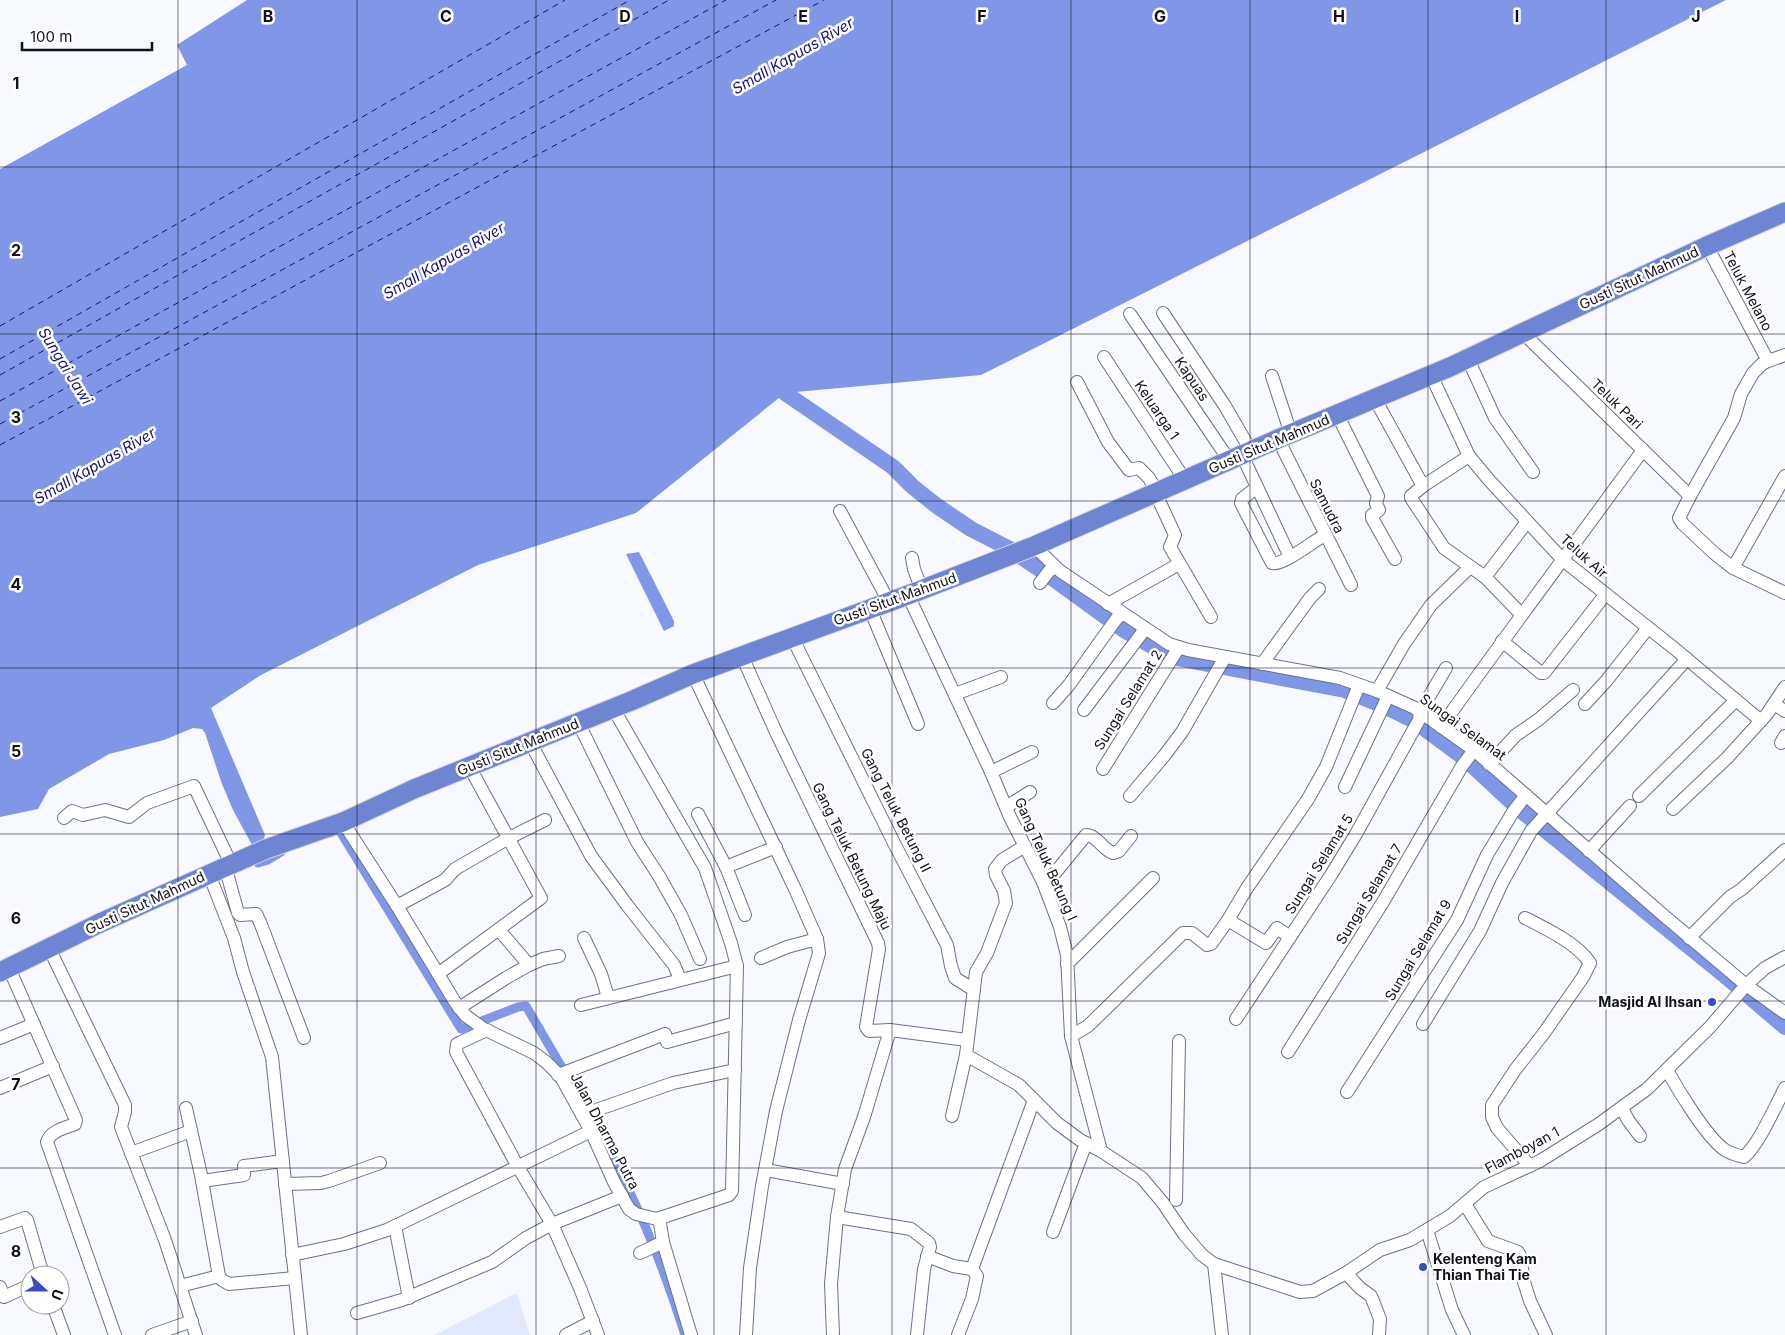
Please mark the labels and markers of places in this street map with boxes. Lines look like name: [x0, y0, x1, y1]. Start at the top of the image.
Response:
place label: Masjid Al Ihsan: [1598, 993, 1702, 1010]
marker: Masjid Al Ihsan: [1706, 996, 1718, 1008]
place label: Kelenteng Kam Thian Thai Tie: [1433, 1250, 1537, 1283]
marker: Kelenteng Kam Thian Thai Tie: [1417, 1261, 1429, 1273]

